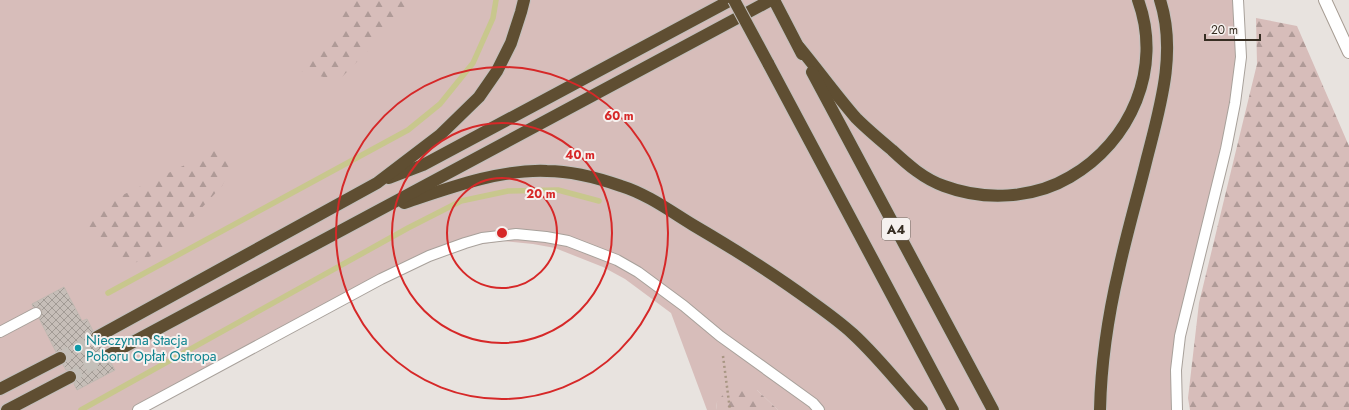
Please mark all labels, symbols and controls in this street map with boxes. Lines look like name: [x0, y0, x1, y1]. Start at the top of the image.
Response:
scale bar: [1205, 16, 1260, 42]
text: 20 m: [1211, 21, 1238, 39]
text: 60 m: [604, 107, 634, 125]
text: 40 m: [565, 146, 595, 164]
text: 20 m: [526, 185, 556, 203]
road number: A4: [882, 218, 910, 240]
centre of rings: [495, 226, 509, 240]
place label: Nieczynna Stacja Poboru Opłat Ostropa: [86, 330, 216, 366]
marker: Nieczynna Stacja Poboru Opłat Ostropa: [73, 343, 83, 353]

